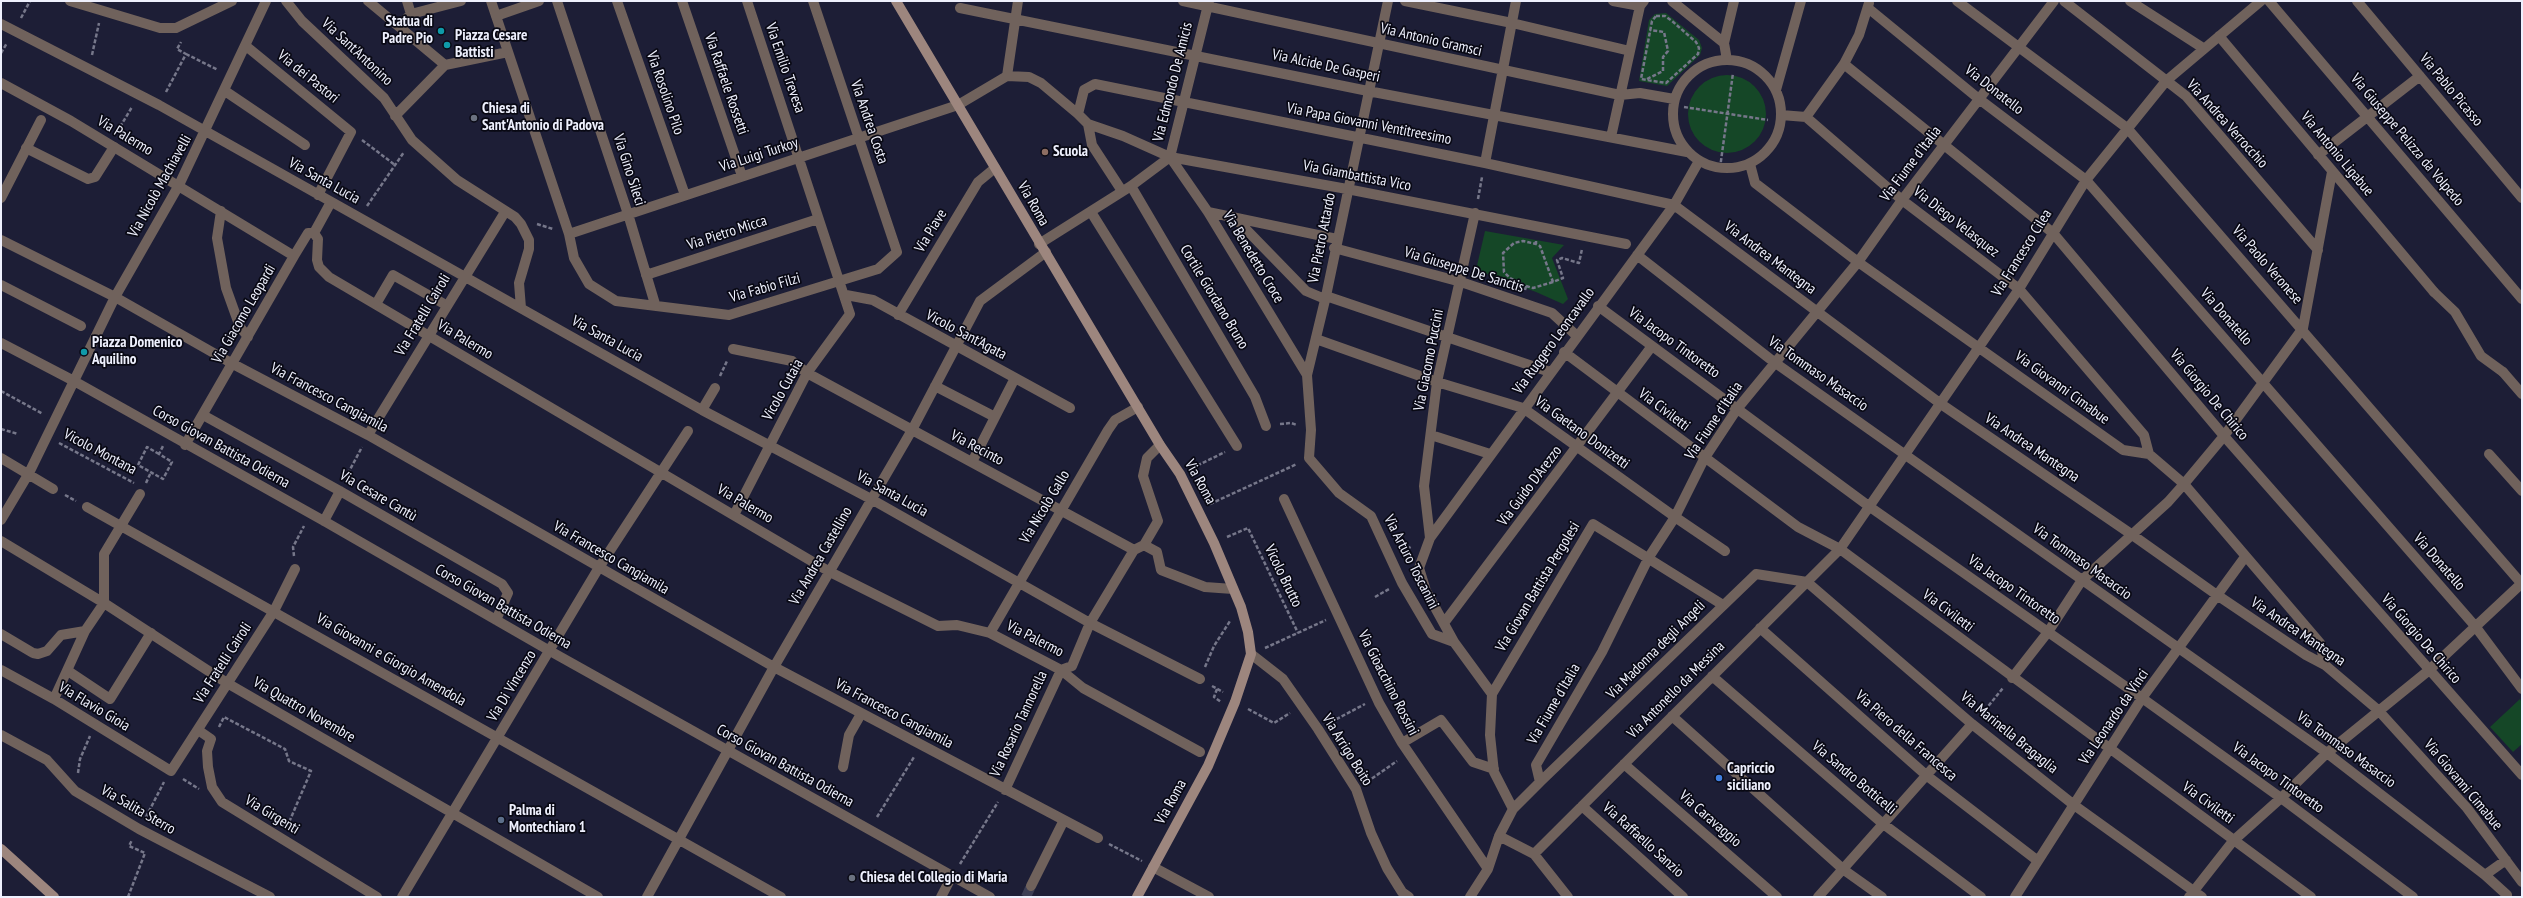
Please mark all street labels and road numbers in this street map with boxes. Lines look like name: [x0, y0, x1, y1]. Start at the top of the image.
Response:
street label: Via Sant'Antonino: [318, 14, 396, 90]
street label: Via Edmondo De Amicis: [1149, 20, 1197, 144]
street label: Via Antonio Gramsci: [1378, 20, 1484, 60]
street label: Via Emilio Trevesa: [761, 21, 809, 115]
street label: Via Raffaele Rossetti: [700, 31, 752, 137]
street label: Via Alcide De Gasperi: [1270, 46, 1382, 86]
street label: Via dei Pastori: [274, 47, 342, 107]
street label: Via Rosolino Pilo: [642, 49, 688, 137]
street label: Via Pablo Picasso: [2415, 50, 2487, 130]
street label: Via Donatello: [1961, 61, 2027, 119]
street label: Via Giuseppe Pelizza da Volpedo: [2346, 70, 2468, 210]
street label: Via Andrea Verrocchio: [2183, 76, 2271, 172]
street label: Via Andrea Costa: [846, 78, 892, 166]
street label: Via Papa Giovanni Ventitreesimo: [1285, 99, 1453, 149]
street label: Via Antonio Ligabue: [2297, 108, 2377, 200]
street label: Via Palermo: [94, 112, 156, 160]
street label: Via Fiume d'Italia: [1877, 123, 1945, 205]
street label: Via Nicolò Machiavelli: [124, 132, 196, 240]
street label: Via Gino Sileci: [609, 132, 649, 208]
street label: Via Luigi Turkoy: [717, 134, 801, 176]
street label: Via Santa Lucia: [285, 154, 363, 208]
street label: Via Giambattista Vico: [1301, 157, 1413, 195]
street label: Via Roma: [1013, 179, 1053, 229]
street label: Via Diego Velasquez: [1909, 183, 2003, 261]
street label: Via Pietro Attardo: [1304, 191, 1340, 285]
street label: Via Piave: [911, 206, 951, 256]
street label: Via Francesco Cilea: [1988, 206, 2056, 300]
street label: Via Benedetto Croce: [1218, 208, 1288, 306]
street label: Via Pietro Micca: [685, 212, 769, 254]
street label: Via Andrea Mantegna: [1721, 218, 1819, 298]
street label: Via Paolo Veronese: [2228, 222, 2306, 308]
street label: Cortile Giordano Bruno: [1176, 242, 1252, 352]
street label: Via Giuseppe De Sanctis: [1402, 243, 1526, 297]
street label: Via Giacomo Leopardi: [208, 261, 280, 367]
street label: Via Fabio Filzi: [728, 269, 802, 307]
street label: Via Fratelli Cairoli: [391, 271, 455, 359]
street label: Via Ruggero Leoncavallo: [1509, 284, 1599, 398]
street label: Via Donatello: [2196, 285, 2256, 349]
street label: Via Jacopo Tintoretto: [1625, 304, 1723, 382]
street label: Vicolo Sant'Agata: [923, 306, 1009, 364]
street label: Via Giacomo Puccini: [1410, 308, 1448, 412]
street label: Via Santa Lucia: [568, 312, 646, 366]
street label: Via Palermo: [434, 316, 496, 364]
street label: Via Tommaso Masaccio: [1764, 333, 1872, 415]
street label: Via Giorgio De Chirico: [2166, 346, 2252, 444]
street label: Via Giovanni Cimabue: [2011, 348, 2113, 428]
street label: Vicolo Cutaia: [759, 356, 807, 424]
street label: Via Francesco Cangiamila: [267, 359, 391, 437]
street label: Via Fiume d'Italia: [1681, 379, 1747, 463]
street label: Via Civiletti: [1635, 385, 1693, 435]
street label: Via Gaetano Donizetti: [1531, 393, 1633, 473]
street label: Corso Giovan Battista Odierna: [149, 402, 293, 492]
street label: Via Andrea Mantegna: [1981, 410, 2083, 486]
street label: Vicolo Montana: [60, 425, 140, 479]
street label: Via Recinto: [947, 427, 1007, 469]
street label: Via Guido D'Arezzo: [1494, 442, 1566, 530]
street label: Via Roma: [1180, 457, 1220, 507]
street label: Via Cesare Cantù: [336, 467, 420, 525]
street label: Via Santa Lucia: [853, 467, 931, 521]
street label: Via Nicolò Gallo: [1016, 467, 1074, 547]
street label: Via Palermo: [714, 481, 776, 527]
street label: Via Andrea Castellino: [786, 504, 856, 608]
street label: Via Arturo Toscanini: [1380, 512, 1442, 612]
street label: Via Francesco Cangiamila: [550, 517, 672, 599]
street label: Via Giovan Battista Pergolesi: [1492, 519, 1584, 655]
street label: Via Tommaso Masaccio: [2029, 520, 2135, 604]
street label: Via Donatello: [2409, 530, 2469, 594]
street label: Vicolo Brutto: [1260, 542, 1306, 610]
street label: Via Jacopo Tintoretto: [1964, 551, 2064, 629]
street label: Corso Giovan Battista Odierna: [432, 561, 574, 653]
street label: Via Civiletti: [1919, 586, 1977, 636]
street label: Via Giorgio De Chirico: [2377, 590, 2465, 688]
street label: Via Andrea Mantegna: [2247, 594, 2349, 670]
street label: Via Madonna degli Angeli: [1603, 597, 1709, 703]
street label: Via Giovanni e Giorgio Amendola: [313, 610, 469, 710]
street label: Via Palermo: [1003, 617, 1067, 661]
street label: Via Fratelli Cairoli: [190, 619, 256, 707]
street label: Via Gioacchino Rossini: [1354, 628, 1422, 738]
street label: Via Antonello da Messina: [1624, 638, 1728, 742]
street label: Via Di Vincenzo: [484, 647, 540, 725]
street label: Via Fiume d'Italia: [1524, 661, 1584, 747]
street label: Via Leonardo da Vinci: [2075, 666, 2153, 768]
street label: Via Rosario Tannorella: [987, 668, 1051, 780]
street label: Via Quattro Novembre: [250, 673, 358, 747]
street label: Via Francesco Cangiamila: [832, 675, 956, 753]
street label: Via Flavio Gioia: [55, 679, 133, 735]
street label: Via Piero della Francesca: [1851, 687, 1961, 785]
street label: Via Marinella Bragaglia: [1957, 688, 2061, 778]
street label: Via Tommaso Masaccio: [2293, 708, 2399, 792]
street label: Via Arrigo Boito: [1318, 711, 1376, 789]
street label: Corso Giovan Battista Odierna: [713, 721, 857, 811]
street label: Via Giovanni Cimabue: [2420, 736, 2506, 834]
street label: Via Sandro Botticelli: [1808, 737, 1900, 819]
street label: Via Jacopo Tintoretto: [2229, 739, 2327, 817]
street label: Via Roma: [1151, 777, 1191, 827]
street label: Via Civiletti: [2179, 778, 2237, 828]
street label: Via Salita Sterro: [97, 781, 179, 839]
street label: Via Caravaggio: [1675, 787, 1745, 851]
street label: Via Girgenti: [241, 792, 303, 838]
street label: Via Raffaello Sanzio: [1599, 799, 1687, 881]

